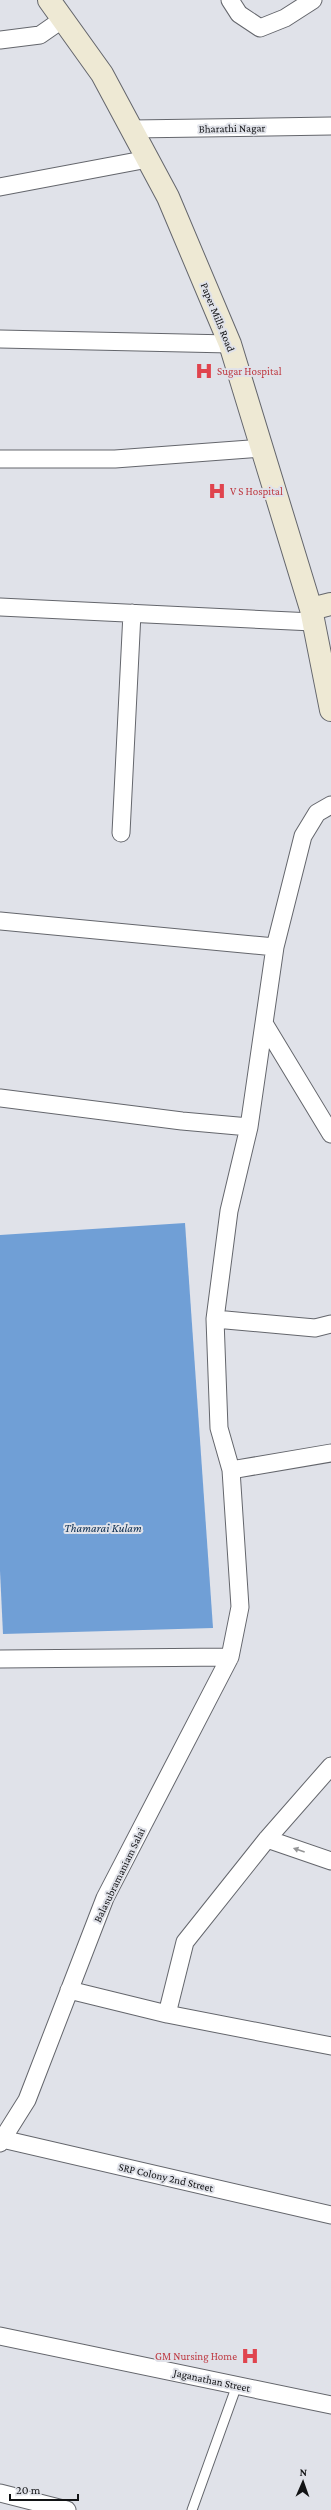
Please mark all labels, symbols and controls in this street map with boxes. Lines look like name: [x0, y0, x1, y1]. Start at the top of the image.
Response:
street label: Bharathi Nagar: [198, 121, 266, 136]
street label: Paper Mills Road: [198, 281, 237, 354]
hospital icon: Sugar Hospital: [194, 361, 214, 381]
place label: Sugar Hospital: [217, 365, 282, 378]
hospital icon: V S Hospital: [207, 481, 227, 501]
place label: V S Hospital: [230, 485, 283, 498]
water label: Thamarai Kulam: [64, 1521, 142, 1535]
street label: Balasubramaniam Salai: [91, 1826, 147, 1924]
one-way arrow: [293, 1847, 305, 1853]
street label: SRP Colony 2nd Street: [117, 2160, 215, 2195]
hospital icon: GM Nursing Home: [240, 2346, 260, 2366]
place label: GM Nursing Home: [155, 2350, 237, 2363]
street label: Jaganathan Street: [171, 2366, 252, 2395]
north arrow: [283, 2462, 323, 2502]
text: N: [299, 2466, 308, 2478]
scale bar: [10, 2476, 78, 2502]
text: 20 m: [16, 2483, 41, 2497]

